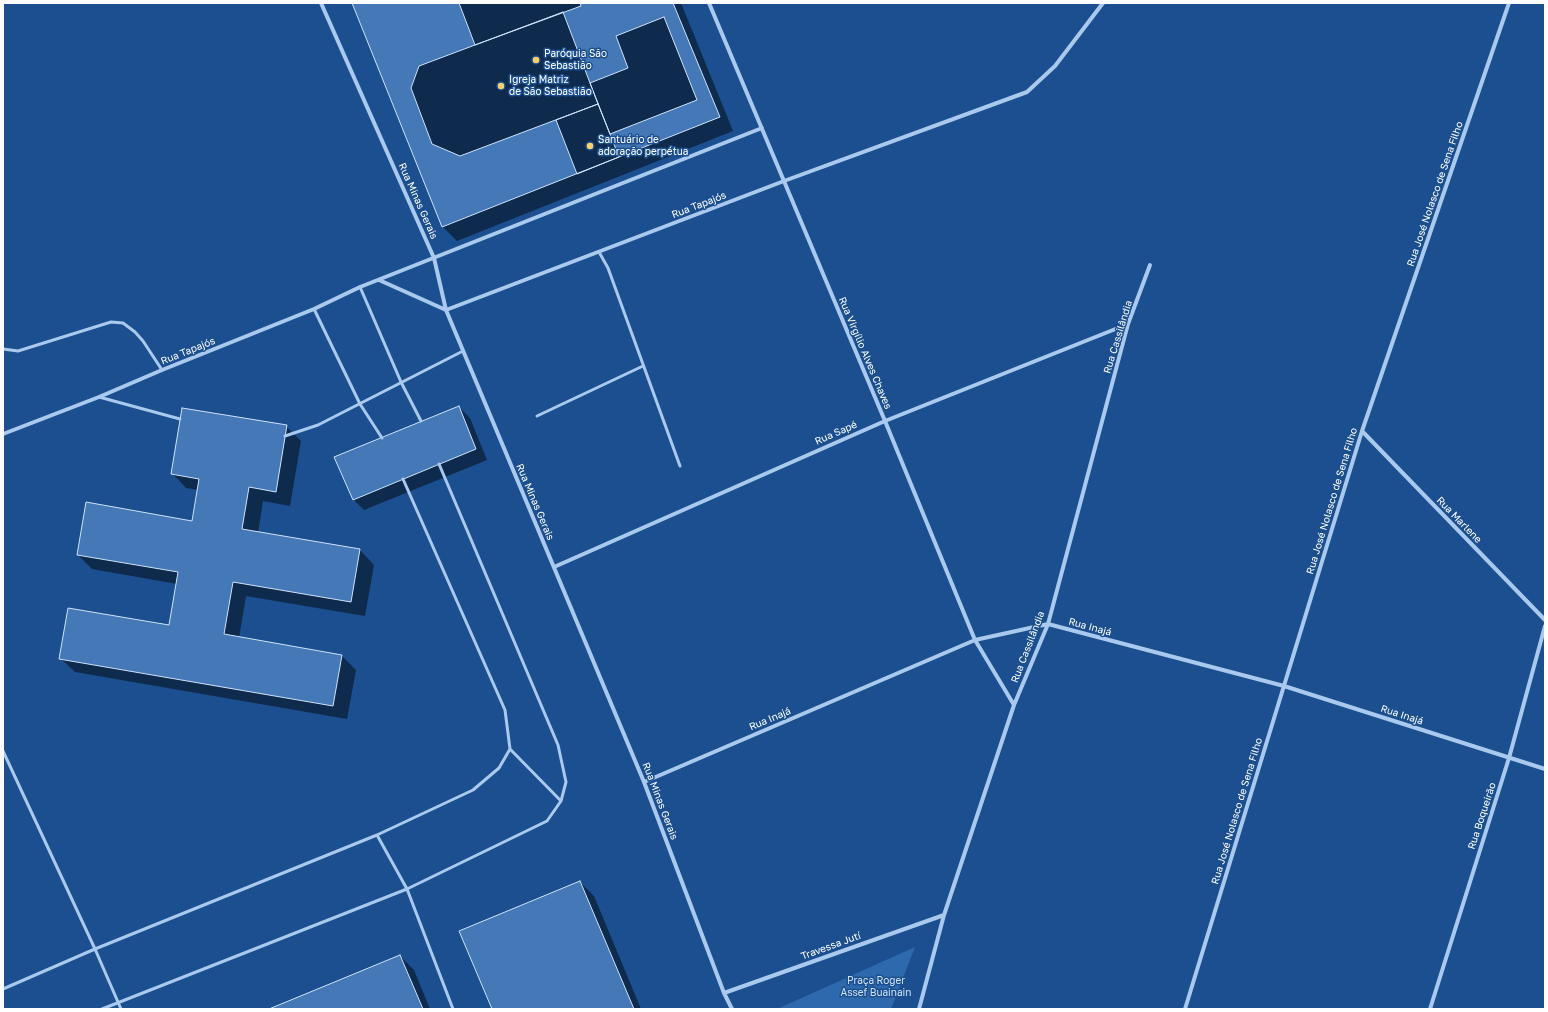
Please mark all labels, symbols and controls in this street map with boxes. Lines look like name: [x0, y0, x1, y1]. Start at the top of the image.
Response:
place label: Paróquia São Sebastião: [544, 48, 607, 72]
marker: Paróquia São Sebastião: [531, 55, 541, 65]
place label: Igreja Matriz de São Sebastião: [509, 74, 592, 98]
marker: Igreja Matriz de São Sebastião: [496, 81, 506, 91]
street label: Rua José Nolasco de Sena Filho: [1404, 120, 1466, 268]
place label: Santuário de adoração perpétua: [598, 134, 688, 158]
marker: Santuário de adoração perpétua: [585, 141, 595, 151]
street label: Rua Minas Gerais: [396, 161, 440, 241]
street label: Rua Tapajós: [670, 189, 728, 221]
street label: Rua Virgílio Alves Chaves: [836, 295, 894, 411]
street label: Rua Cassilândia: [1101, 299, 1135, 375]
street label: Rua Tapajós: [159, 335, 217, 367]
street label: Rua Sapé: [813, 418, 859, 448]
street label: Rua José Nolasco de Sena Filho: [1304, 426, 1360, 576]
street label: Rua Minas Gerais: [513, 462, 557, 542]
street label: Rua Marlene: [1434, 494, 1484, 546]
street label: Rua Cassilândia: [1009, 609, 1047, 685]
street label: Rua Inajá: [1067, 616, 1113, 638]
street label: Rua Inajá: [1379, 702, 1425, 728]
street label: Rua Inajá: [747, 705, 793, 733]
street label: Rua José Nolasco de Sena Filho: [1209, 736, 1265, 886]
street label: Rua Minas Gerais: [640, 761, 680, 841]
street label: Rua Boqueirão: [1466, 781, 1498, 851]
street label: Travessa Jutí: [799, 930, 863, 962]
park label: Praça Roger Assef Buainain: [841, 975, 911, 998]

